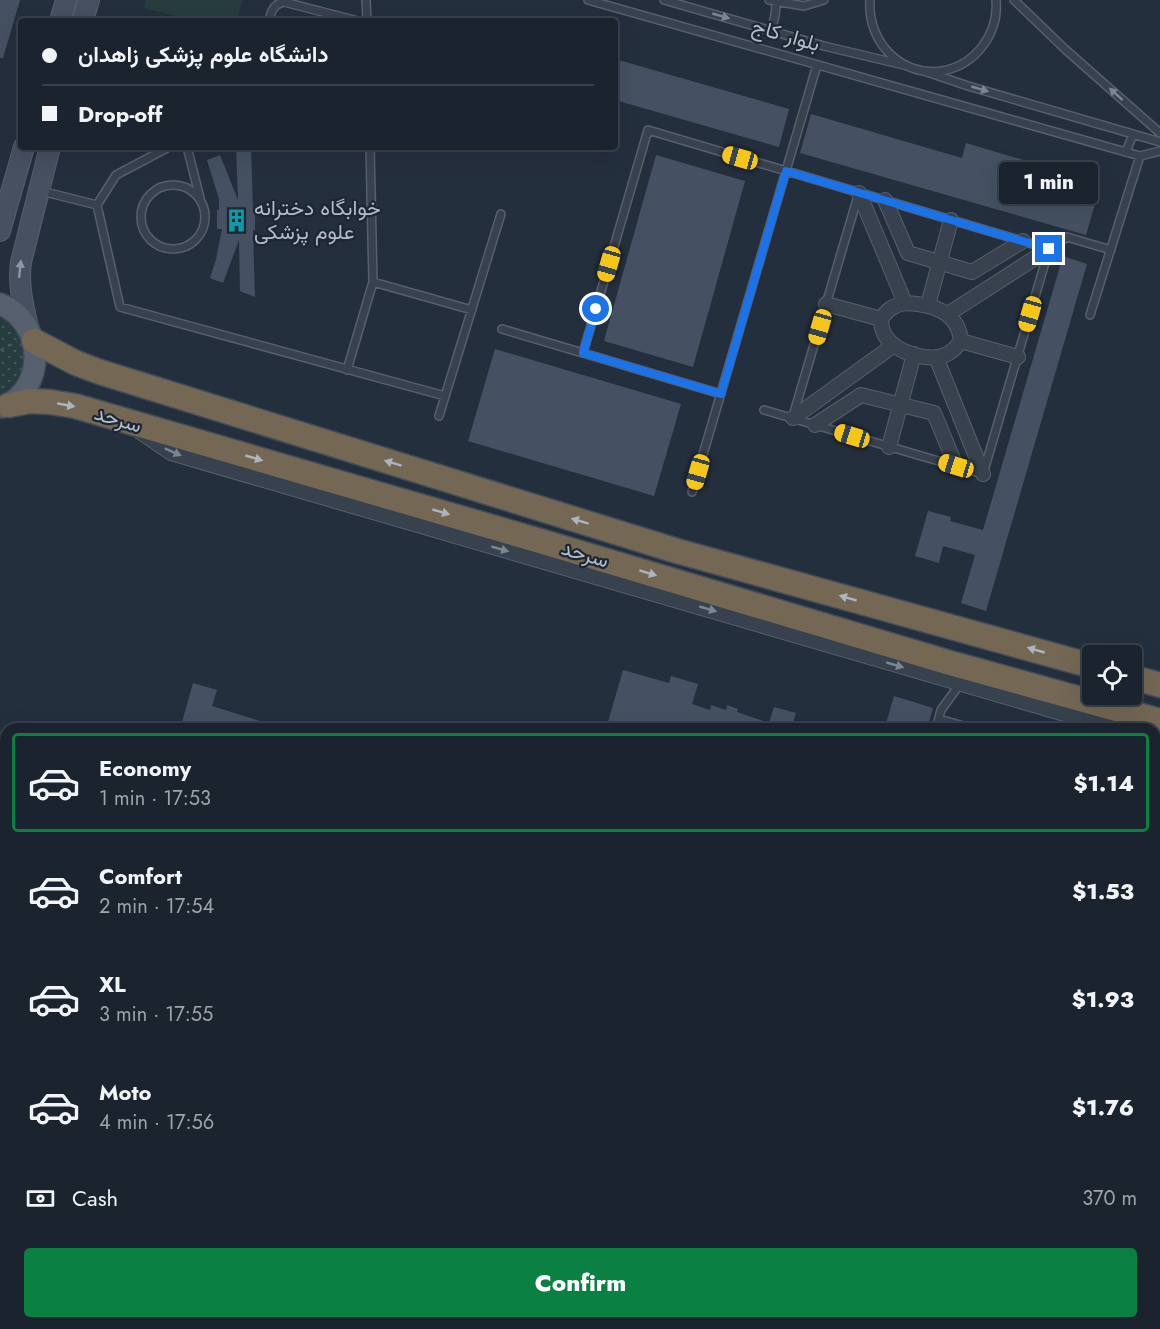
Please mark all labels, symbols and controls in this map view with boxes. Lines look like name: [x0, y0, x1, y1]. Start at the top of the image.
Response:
street label: بلوار کاج: [748, 11, 824, 59]
one-way arrow: [712, 12, 730, 21]
text: دانشگاه علوم پزشکی زاهدان: [78, 38, 328, 70]
one-way arrow: [971, 85, 989, 94]
one-way arrow: [1109, 88, 1124, 101]
text: Drop-off: [78, 98, 162, 130]
car: [720, 144, 760, 172]
callout: 1 min: [1000, 162, 1098, 204]
text: 1 min: [1023, 168, 1074, 197]
place label: خوابگاه دخترانه علوم پزشکی: [254, 193, 381, 247]
building icon: خوابگاه دخترانه علوم پزشکی: [223, 207, 249, 233]
route end: [1035, 235, 1062, 262]
car: [595, 244, 623, 284]
one-way arrow: [16, 260, 25, 279]
car: [1016, 294, 1044, 334]
route start: [582, 295, 609, 322]
car: [806, 307, 834, 347]
street label: سرحد: [91, 398, 145, 440]
one-way arrow: [57, 401, 76, 410]
car: [832, 422, 872, 450]
one-way arrow: [164, 447, 181, 456]
car: [684, 452, 712, 492]
car: [936, 452, 976, 480]
one-way arrow: [245, 454, 263, 464]
one-way arrow: [384, 458, 402, 467]
one-way arrow: [432, 508, 450, 517]
one-way arrow: [571, 516, 589, 525]
street label: سرحد: [558, 533, 612, 575]
one-way arrow: [492, 545, 510, 554]
one-way arrow: [639, 569, 657, 578]
one-way arrow: [839, 593, 857, 602]
one-way arrow: [699, 605, 717, 614]
one-way arrow: [1027, 645, 1045, 655]
map controls: [1082, 645, 1142, 705]
button: locate: [1082, 645, 1142, 705]
one-way arrow: [886, 661, 904, 670]
text: Economy: [99, 752, 191, 784]
icon: car: [27, 756, 81, 810]
text: $1.14: [1074, 767, 1134, 799]
text: 1 min · 17:53: [99, 784, 211, 813]
text: Comfort: [99, 860, 182, 892]
icon: car: [27, 864, 81, 918]
text: $1.53: [1072, 875, 1134, 907]
text: 2 min · 17:54: [99, 892, 214, 921]
text: XL: [99, 968, 126, 1000]
icon: car: [27, 972, 81, 1026]
text: $1.93: [1072, 983, 1134, 1015]
text: 3 min · 17:55: [99, 1000, 213, 1029]
text: Moto: [99, 1076, 152, 1108]
icon: car: [27, 1080, 81, 1134]
text: $1.76: [1072, 1091, 1134, 1123]
text: 4 min · 17:56: [99, 1108, 214, 1137]
icon: cash: [24, 1182, 57, 1215]
text: Cash: [72, 1182, 118, 1214]
text: 370 m: [1082, 1184, 1137, 1213]
button: Confirm: [24, 1248, 1137, 1317]

